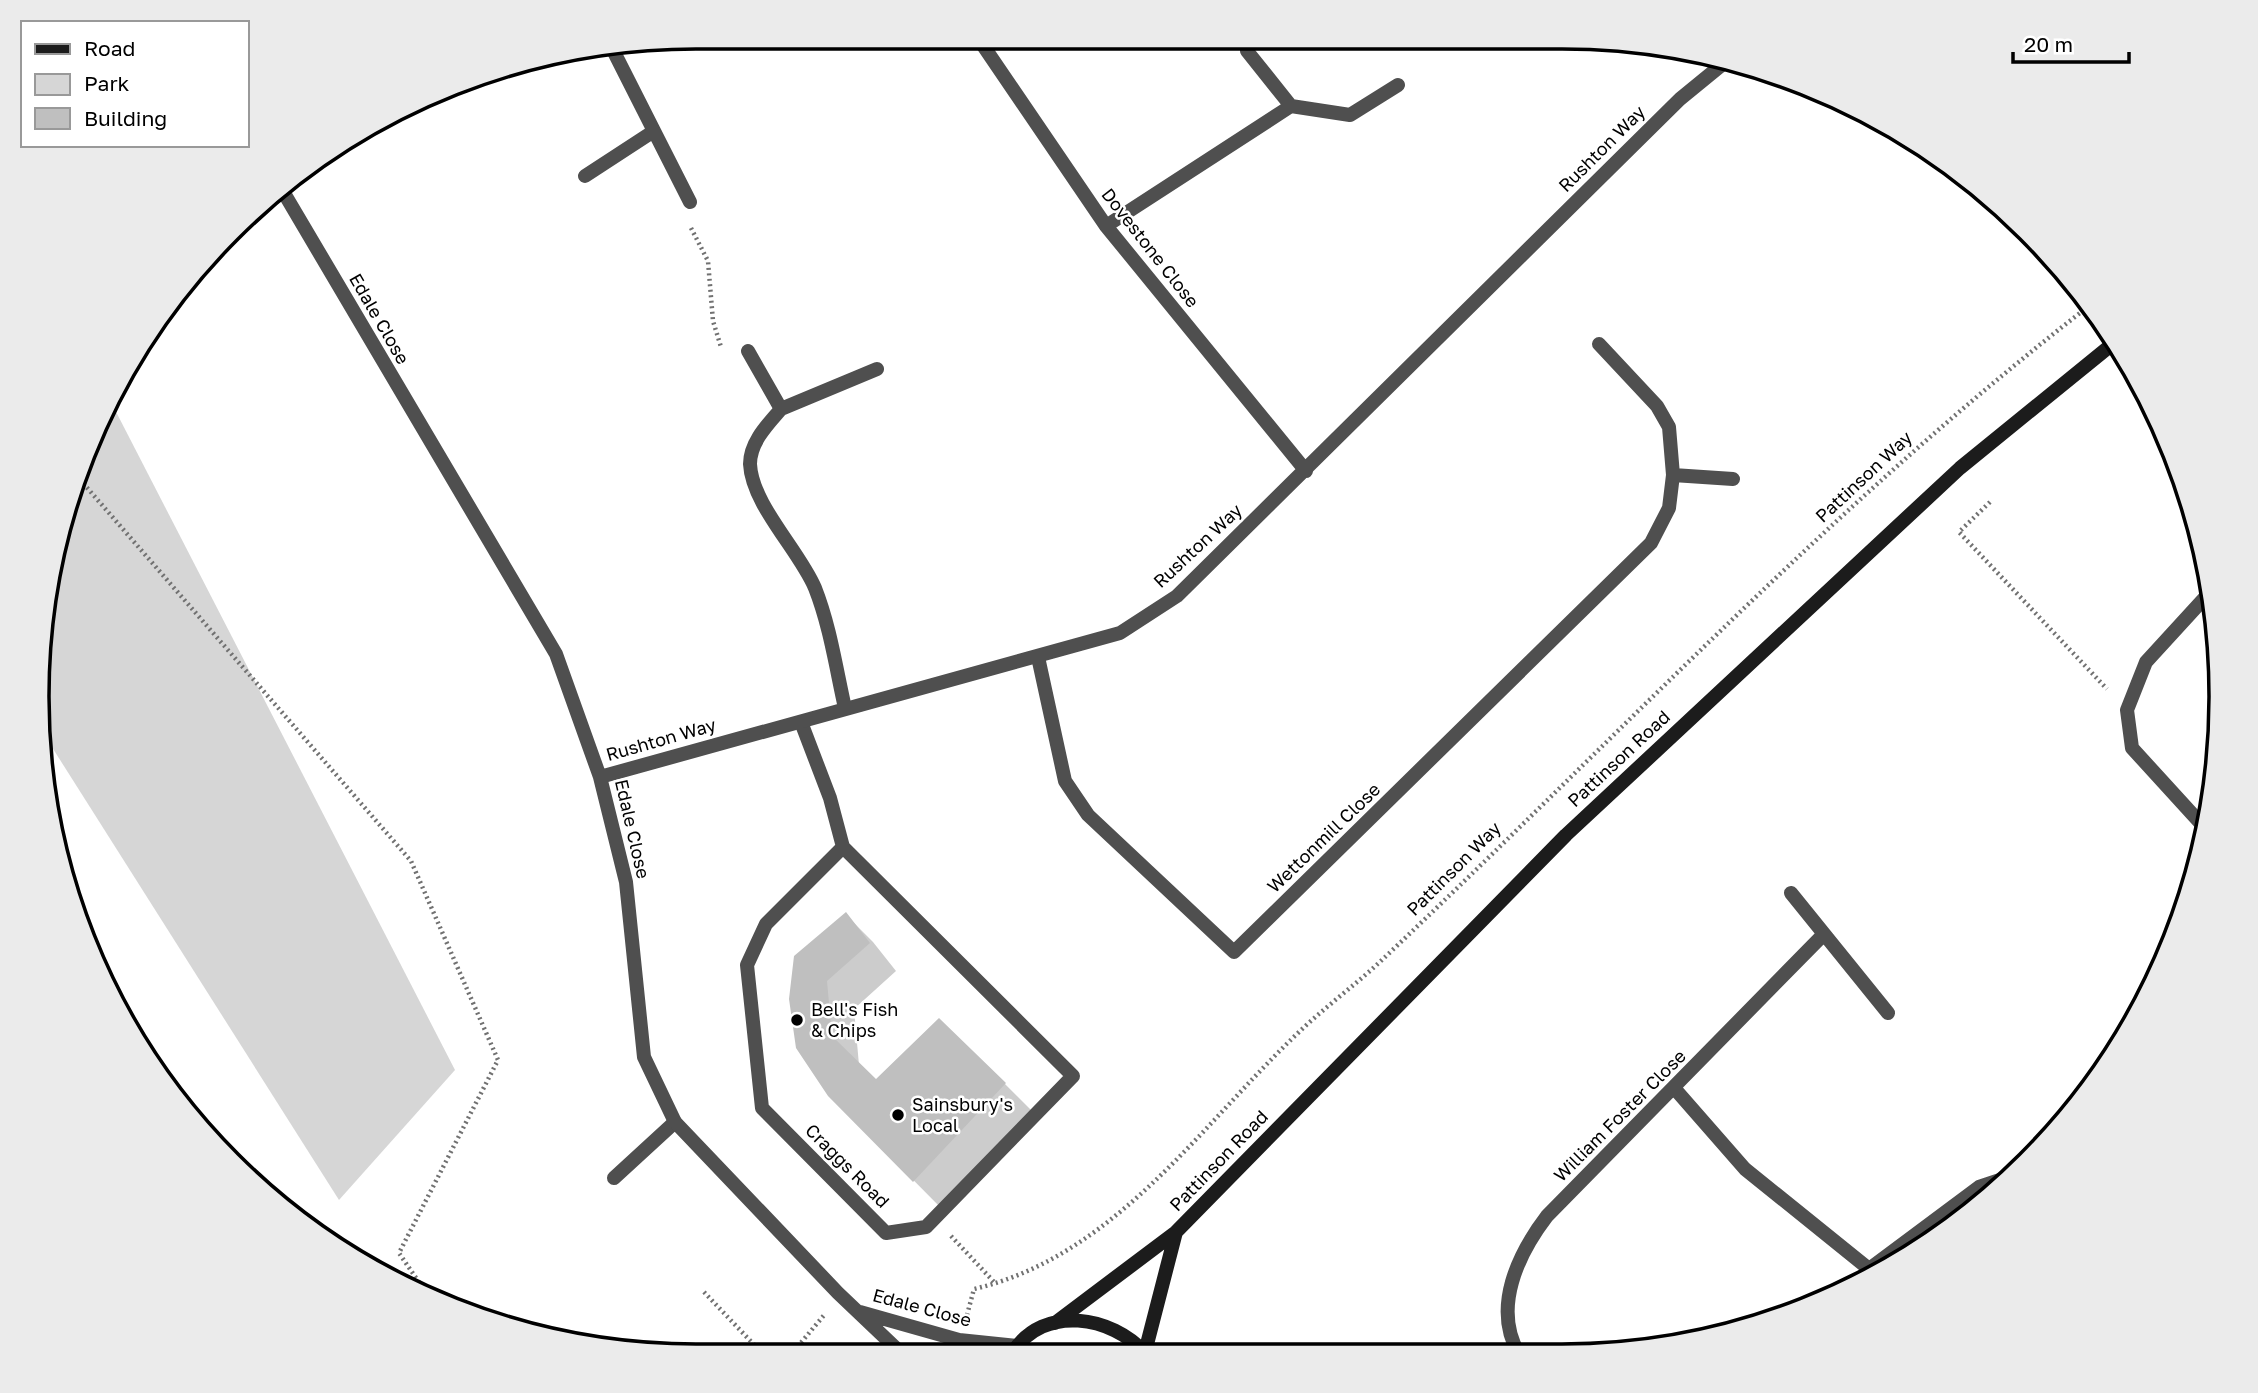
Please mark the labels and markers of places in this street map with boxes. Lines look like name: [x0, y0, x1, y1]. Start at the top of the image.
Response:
place label: Bell's Fish & Chips: [811, 998, 898, 1041]
marker: Bell's Fish & Chips: [789, 1012, 805, 1028]
place label: Sainsbury's Local: [912, 1093, 1013, 1136]
marker: Sainsbury's Local: [890, 1107, 906, 1123]

